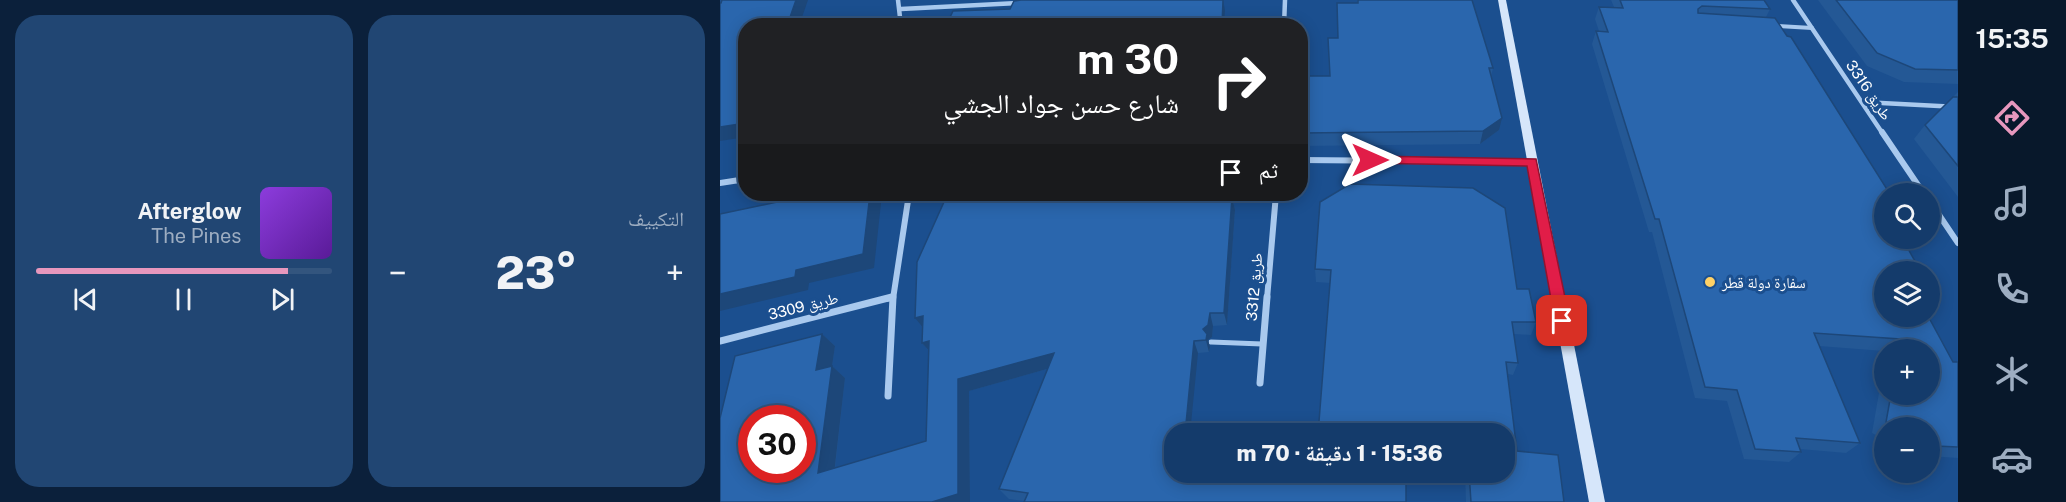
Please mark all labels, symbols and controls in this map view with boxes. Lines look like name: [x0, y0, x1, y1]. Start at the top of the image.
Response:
text: 15:35: [1975, 22, 2049, 54]
text: 30 m: [1077, 34, 1179, 83]
icon: right: [1200, 42, 1278, 120]
street label: طريق 3316: [1841, 57, 1895, 124]
text: شارع حسن جواد الجشي: [943, 87, 1179, 119]
icon: directions: [1991, 97, 2033, 139]
position arrow: [1338, 128, 1402, 192]
icon: arrive: [1214, 156, 1247, 189]
text: ثم: [1259, 157, 1278, 183]
icon: music: [1991, 182, 2033, 224]
map controls: [1874, 183, 1940, 483]
button: search: [1874, 183, 1940, 249]
text: Afterglow: [138, 198, 242, 224]
text: التكييف: [628, 207, 684, 231]
text: The Pines: [151, 224, 242, 248]
text: 23°: [495, 246, 577, 299]
street label: طريق 3312: [1243, 252, 1267, 322]
text: −: [389, 254, 407, 292]
text: +: [666, 254, 684, 292]
button: layers: [1874, 261, 1940, 327]
icon: phone: [1991, 268, 2033, 310]
place label: سفارة دولة قطر: [1721, 274, 1806, 292]
marker: سفارة دولة قطر: [1703, 275, 1717, 289]
icon: previous: [69, 283, 102, 316]
icon: pause: [167, 283, 200, 316]
icon: next: [266, 283, 299, 316]
street label: طريق 3309: [766, 289, 840, 325]
pin: [1536, 295, 1587, 346]
icon: arrive: [1545, 304, 1578, 337]
button: +: [1874, 339, 1940, 405]
icon: climate: [1991, 353, 2033, 395]
speed limit sign: 30: [738, 405, 816, 483]
button: −: [1874, 417, 1940, 483]
icon: car: [1991, 438, 2033, 480]
text: 15:36 · 1 دقيقة · 70 m: [1236, 440, 1443, 466]

